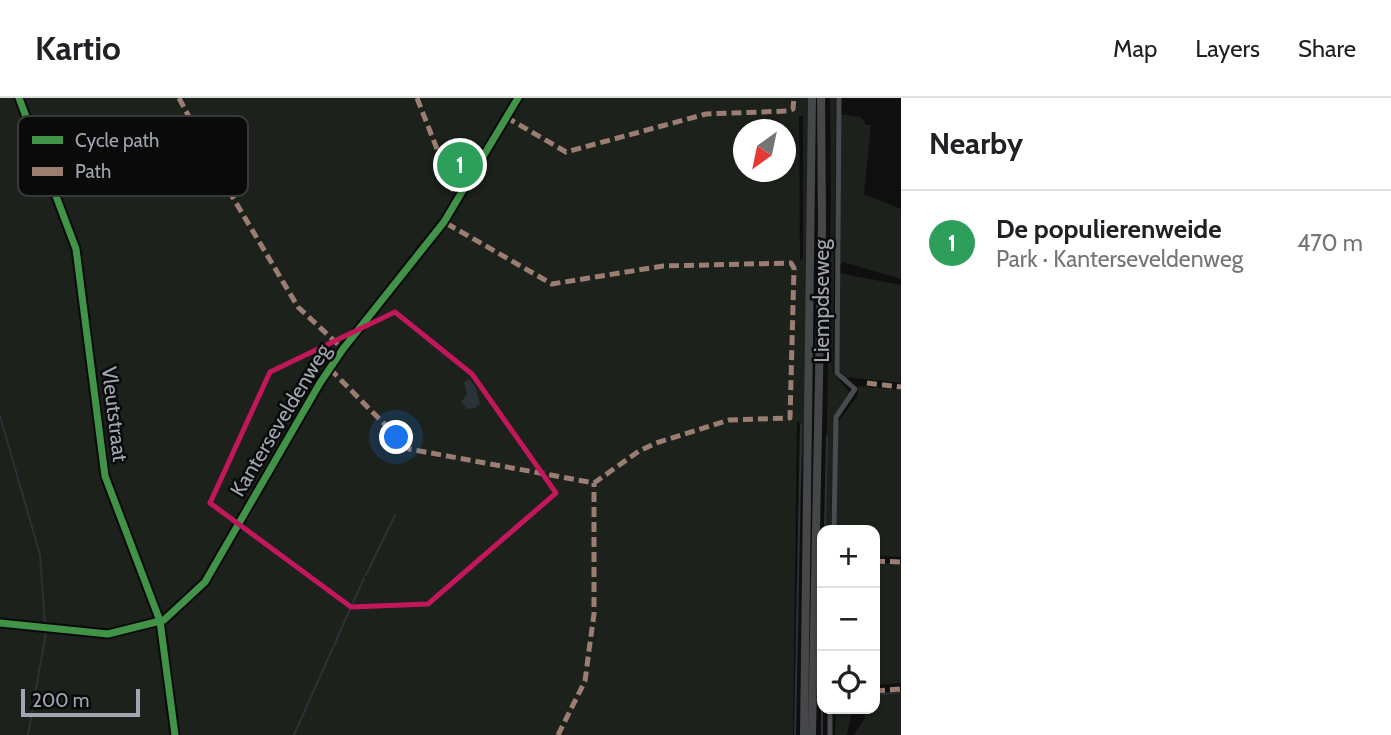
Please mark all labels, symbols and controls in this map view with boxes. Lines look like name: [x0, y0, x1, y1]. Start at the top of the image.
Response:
text: Kartio: [35, 28, 121, 68]
text: Map: [1113, 34, 1157, 63]
text: Layers: [1195, 34, 1260, 63]
text: Share: [1298, 34, 1356, 63]
legend: [18, 116, 248, 196]
north arrow: [733, 119, 796, 182]
text: Nearby: [929, 125, 1023, 162]
text: Cycle path: [75, 129, 159, 152]
pin: 1: [437, 139, 483, 191]
text: Path: [75, 160, 111, 183]
text: De populierenweide: [996, 213, 1222, 245]
text: 1: [948, 229, 956, 257]
text: 470 m: [1297, 229, 1363, 257]
street label: Liempdseweg: [809, 239, 834, 363]
text: Park · Kanterseveldenweg: [996, 245, 1243, 273]
street label: Kanterseveldenweg: [225, 339, 336, 501]
street label: Vleutstraat: [97, 365, 133, 463]
your location: [379, 420, 413, 454]
map controls: [817, 525, 880, 714]
button: +: [817, 525, 880, 588]
button: −: [817, 588, 880, 651]
button: locate: [817, 651, 880, 714]
scale bar: [21, 686, 140, 718]
text: 200 m: [32, 689, 89, 712]

